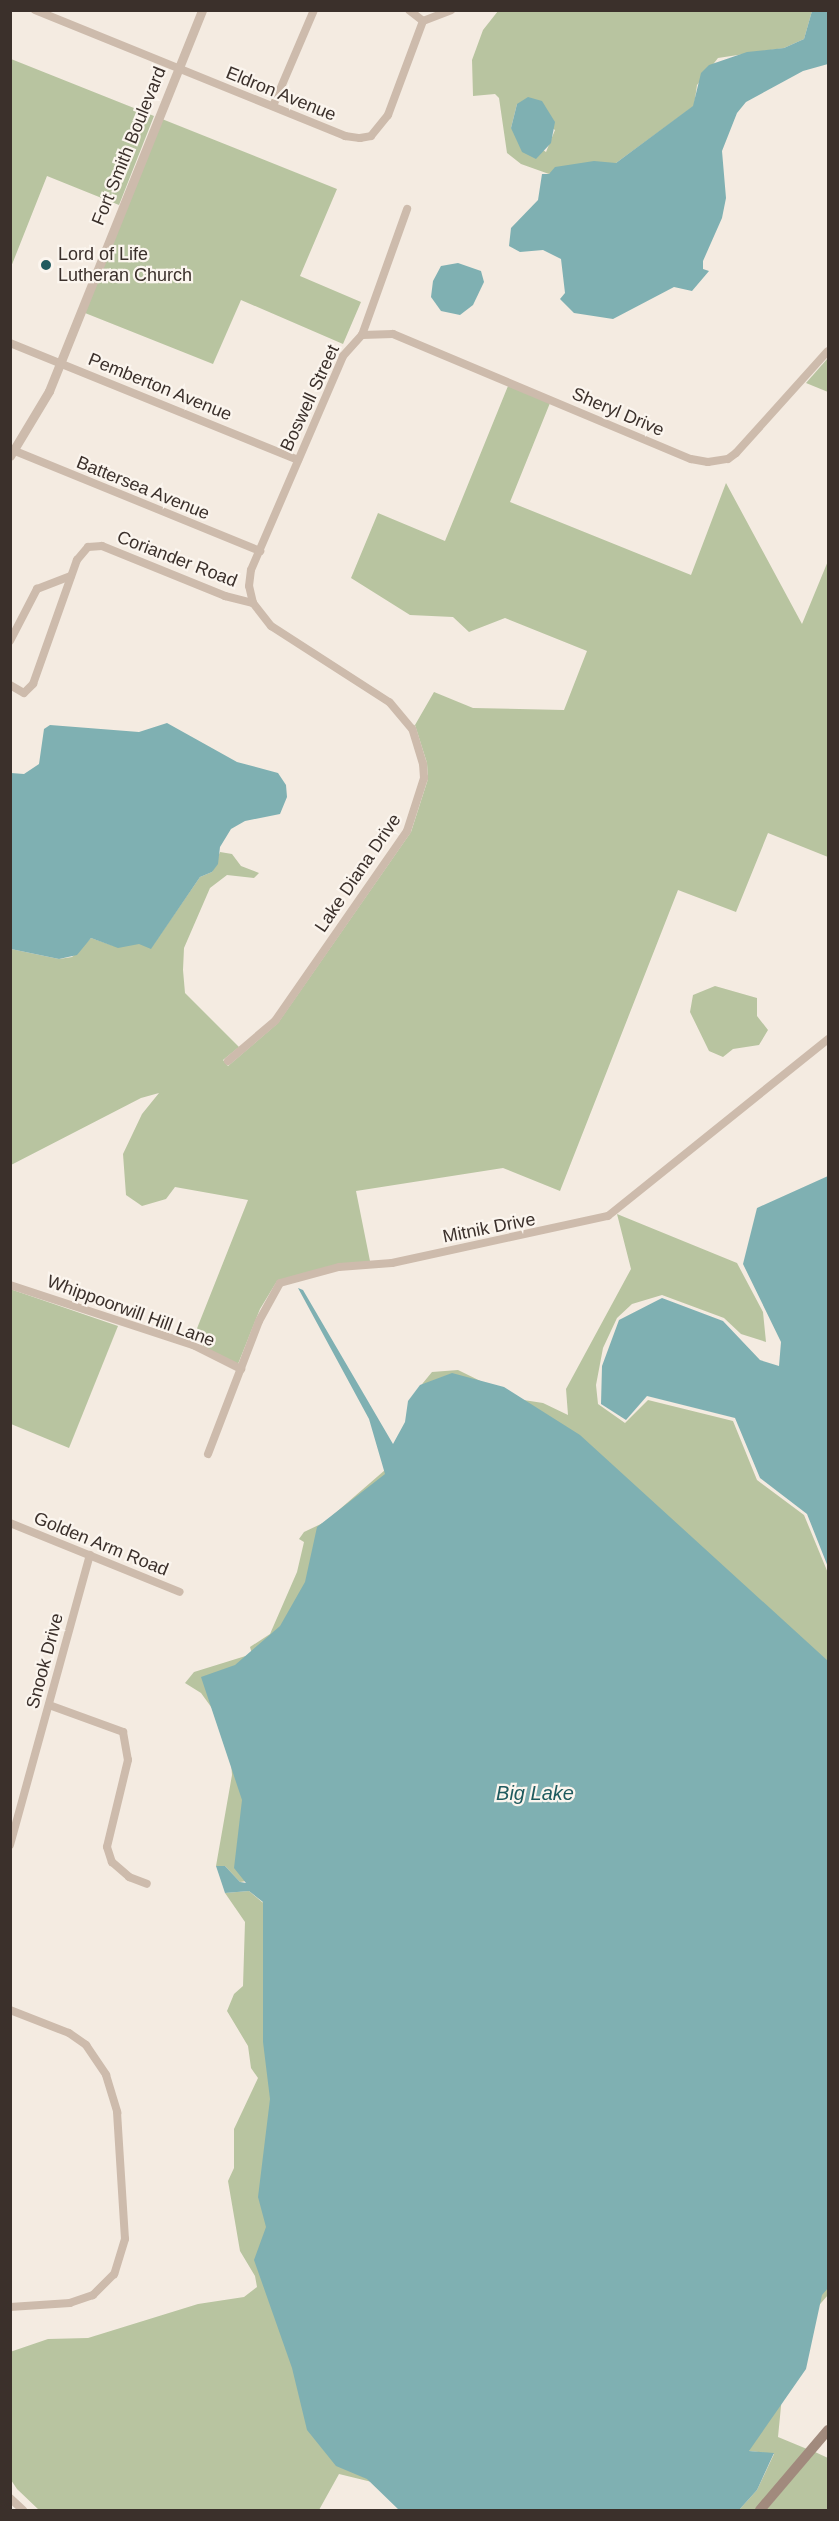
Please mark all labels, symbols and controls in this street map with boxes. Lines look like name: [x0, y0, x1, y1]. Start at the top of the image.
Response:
street label: Eldron Avenue: [222, 62, 340, 126]
street label: Fort Smith Boulevard: [87, 64, 171, 228]
place label: Lord of Life Lutheran Church: [58, 244, 192, 286]
marker: Lord of Life Lutheran Church: [39, 258, 53, 272]
street label: Boswell Street: [276, 341, 344, 455]
street label: Pemberton Avenue: [85, 348, 235, 426]
street label: Sheryl Drive: [569, 383, 667, 441]
street label: Battersea Avenue: [73, 451, 213, 525]
street label: Coriander Road: [114, 526, 240, 592]
street label: Lake Diana Drive: [310, 810, 406, 936]
street label: Mitnik Drive: [441, 1208, 537, 1248]
street label: Whippoorwill Hill Lane: [44, 1271, 218, 1351]
street label: Golden Arm Road: [30, 1507, 172, 1581]
street label: Snook Drive: [22, 1611, 68, 1711]
water label: Big Lake: [496, 1781, 574, 1805]

